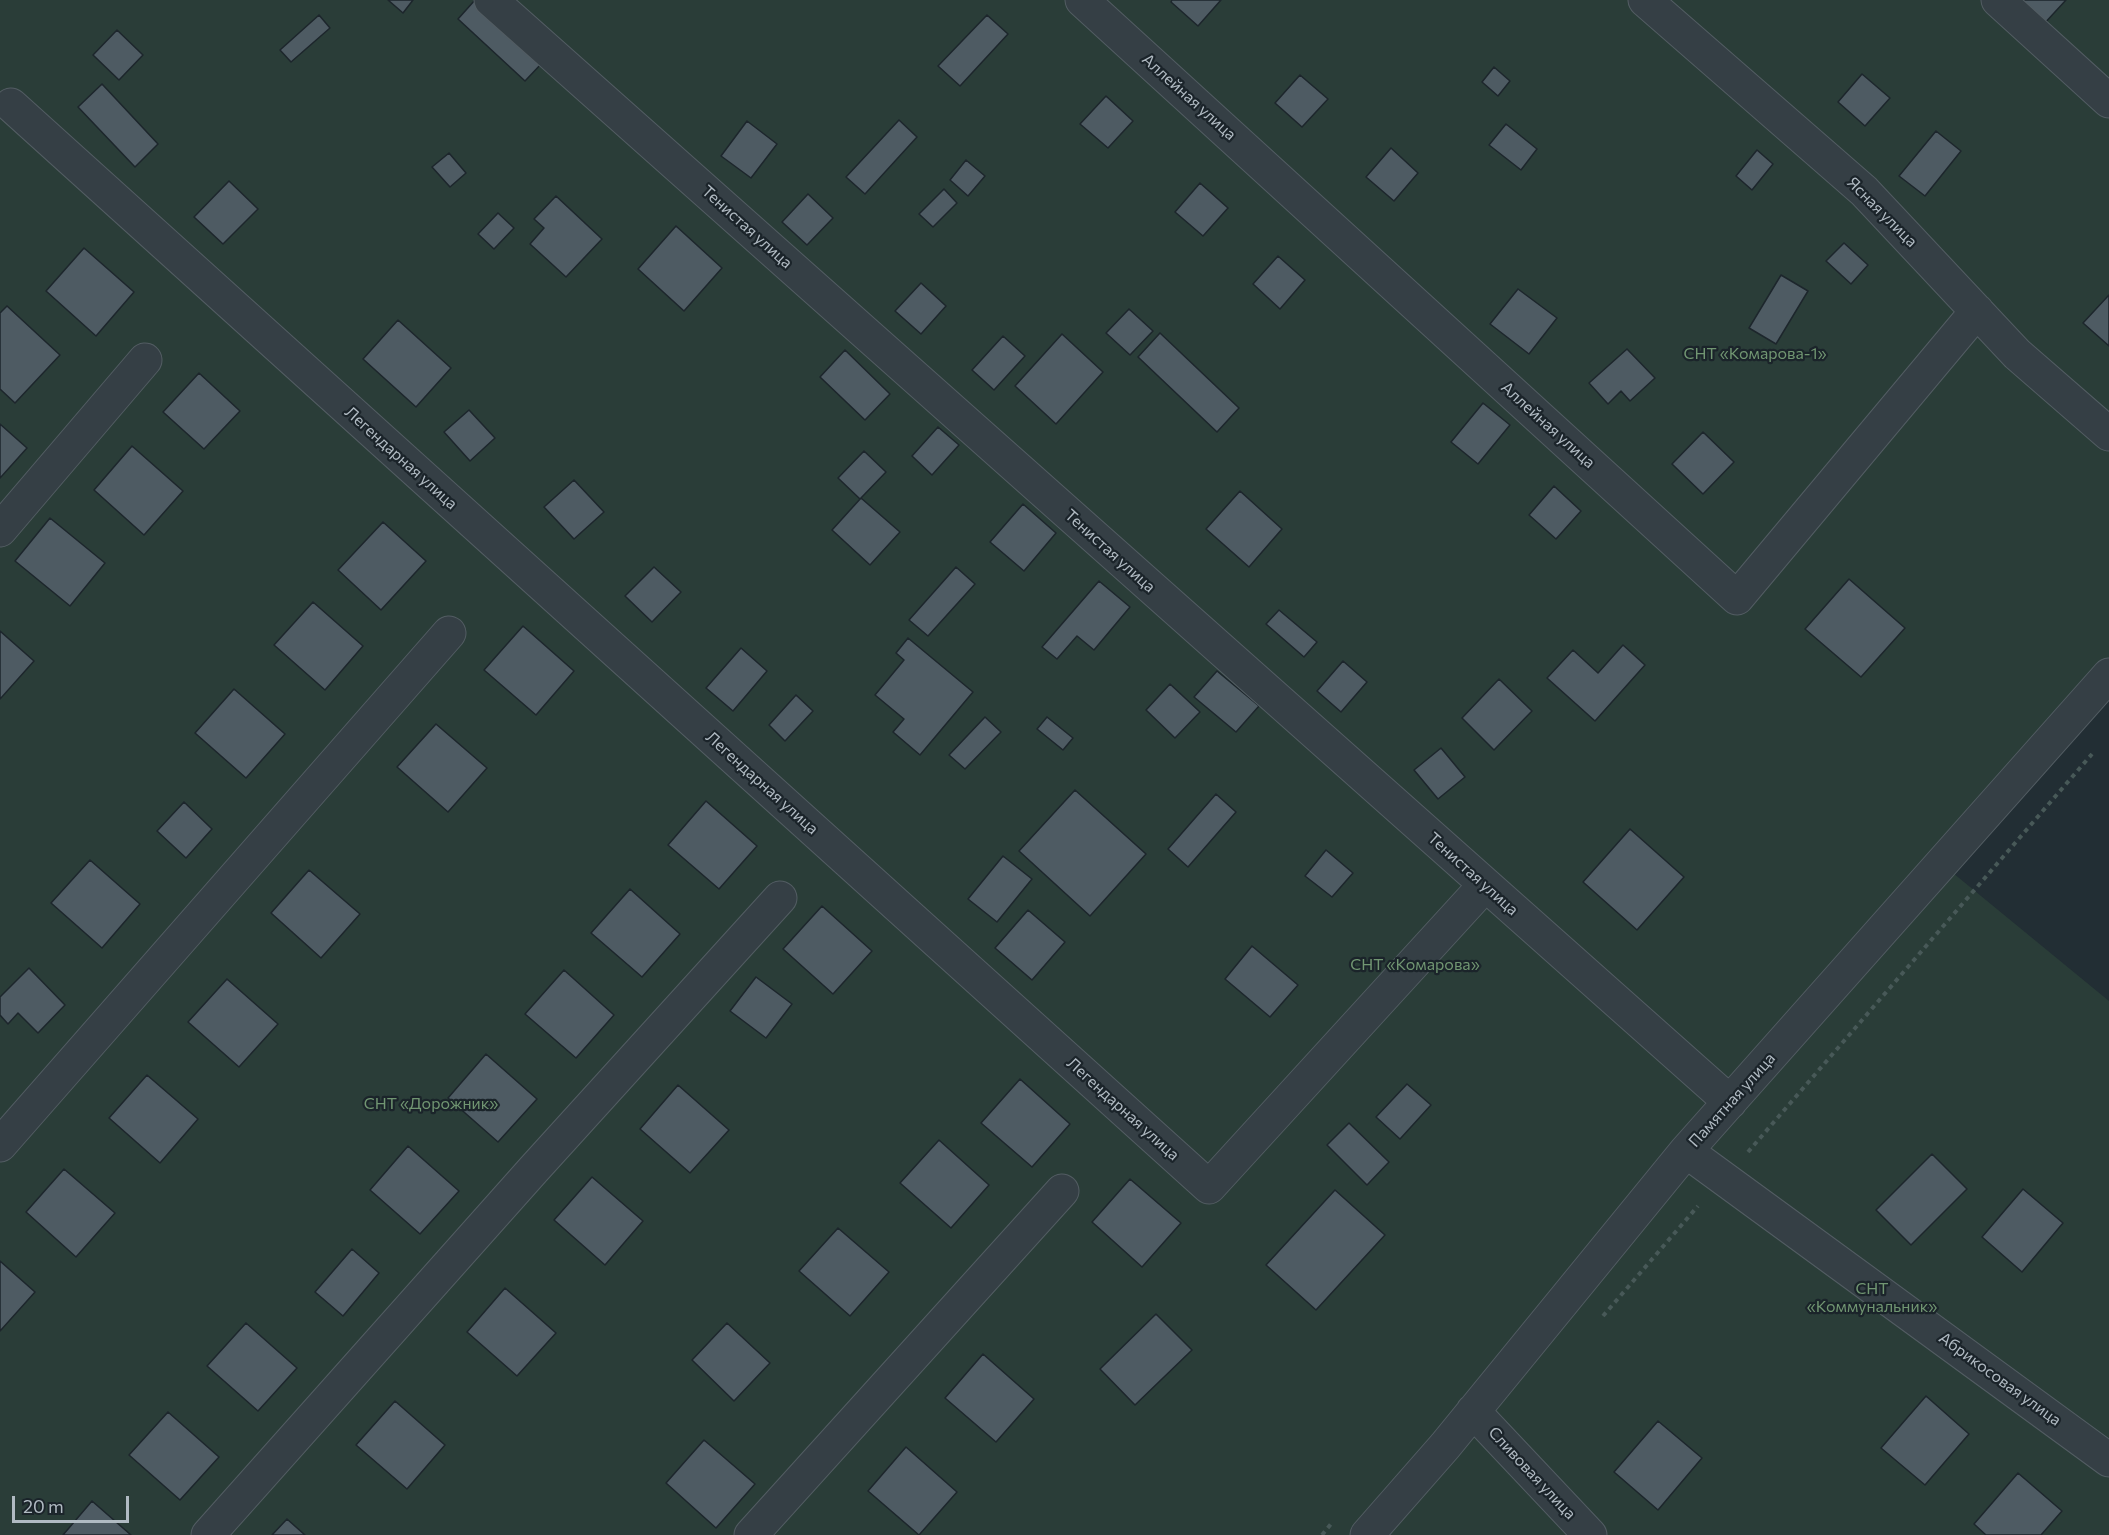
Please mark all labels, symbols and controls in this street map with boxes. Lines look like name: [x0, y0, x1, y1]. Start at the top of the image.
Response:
street label: Аллейная улица: [1138, 50, 1240, 144]
street label: Ясная улица: [1843, 173, 1921, 251]
street label: Тенистая улица: [698, 181, 796, 273]
park label: СНТ «Комарова-1»: [1683, 344, 1827, 364]
street label: Аллейная улица: [1497, 378, 1599, 472]
street label: Легендарная улица: [341, 402, 461, 514]
street label: Тенистая улица: [1061, 505, 1159, 597]
street label: Легендарная улица: [702, 727, 822, 839]
street label: Тенистая улица: [1424, 828, 1522, 920]
park label: СНТ «Комарова»: [1350, 955, 1480, 975]
street label: Памятная улица: [1685, 1049, 1779, 1151]
street label: Легендарная улица: [1063, 1053, 1183, 1165]
park label: СНТ «Дорожник»: [364, 1094, 498, 1114]
park label: СНТ «Коммунальник»: [1807, 1279, 1937, 1317]
street label: Абрикосовая улица: [1935, 1328, 2065, 1430]
street label: Сливовая улица: [1484, 1423, 1580, 1523]
scale bar: [15, 1484, 132, 1522]
text: 20 m: [23, 1495, 64, 1517]

